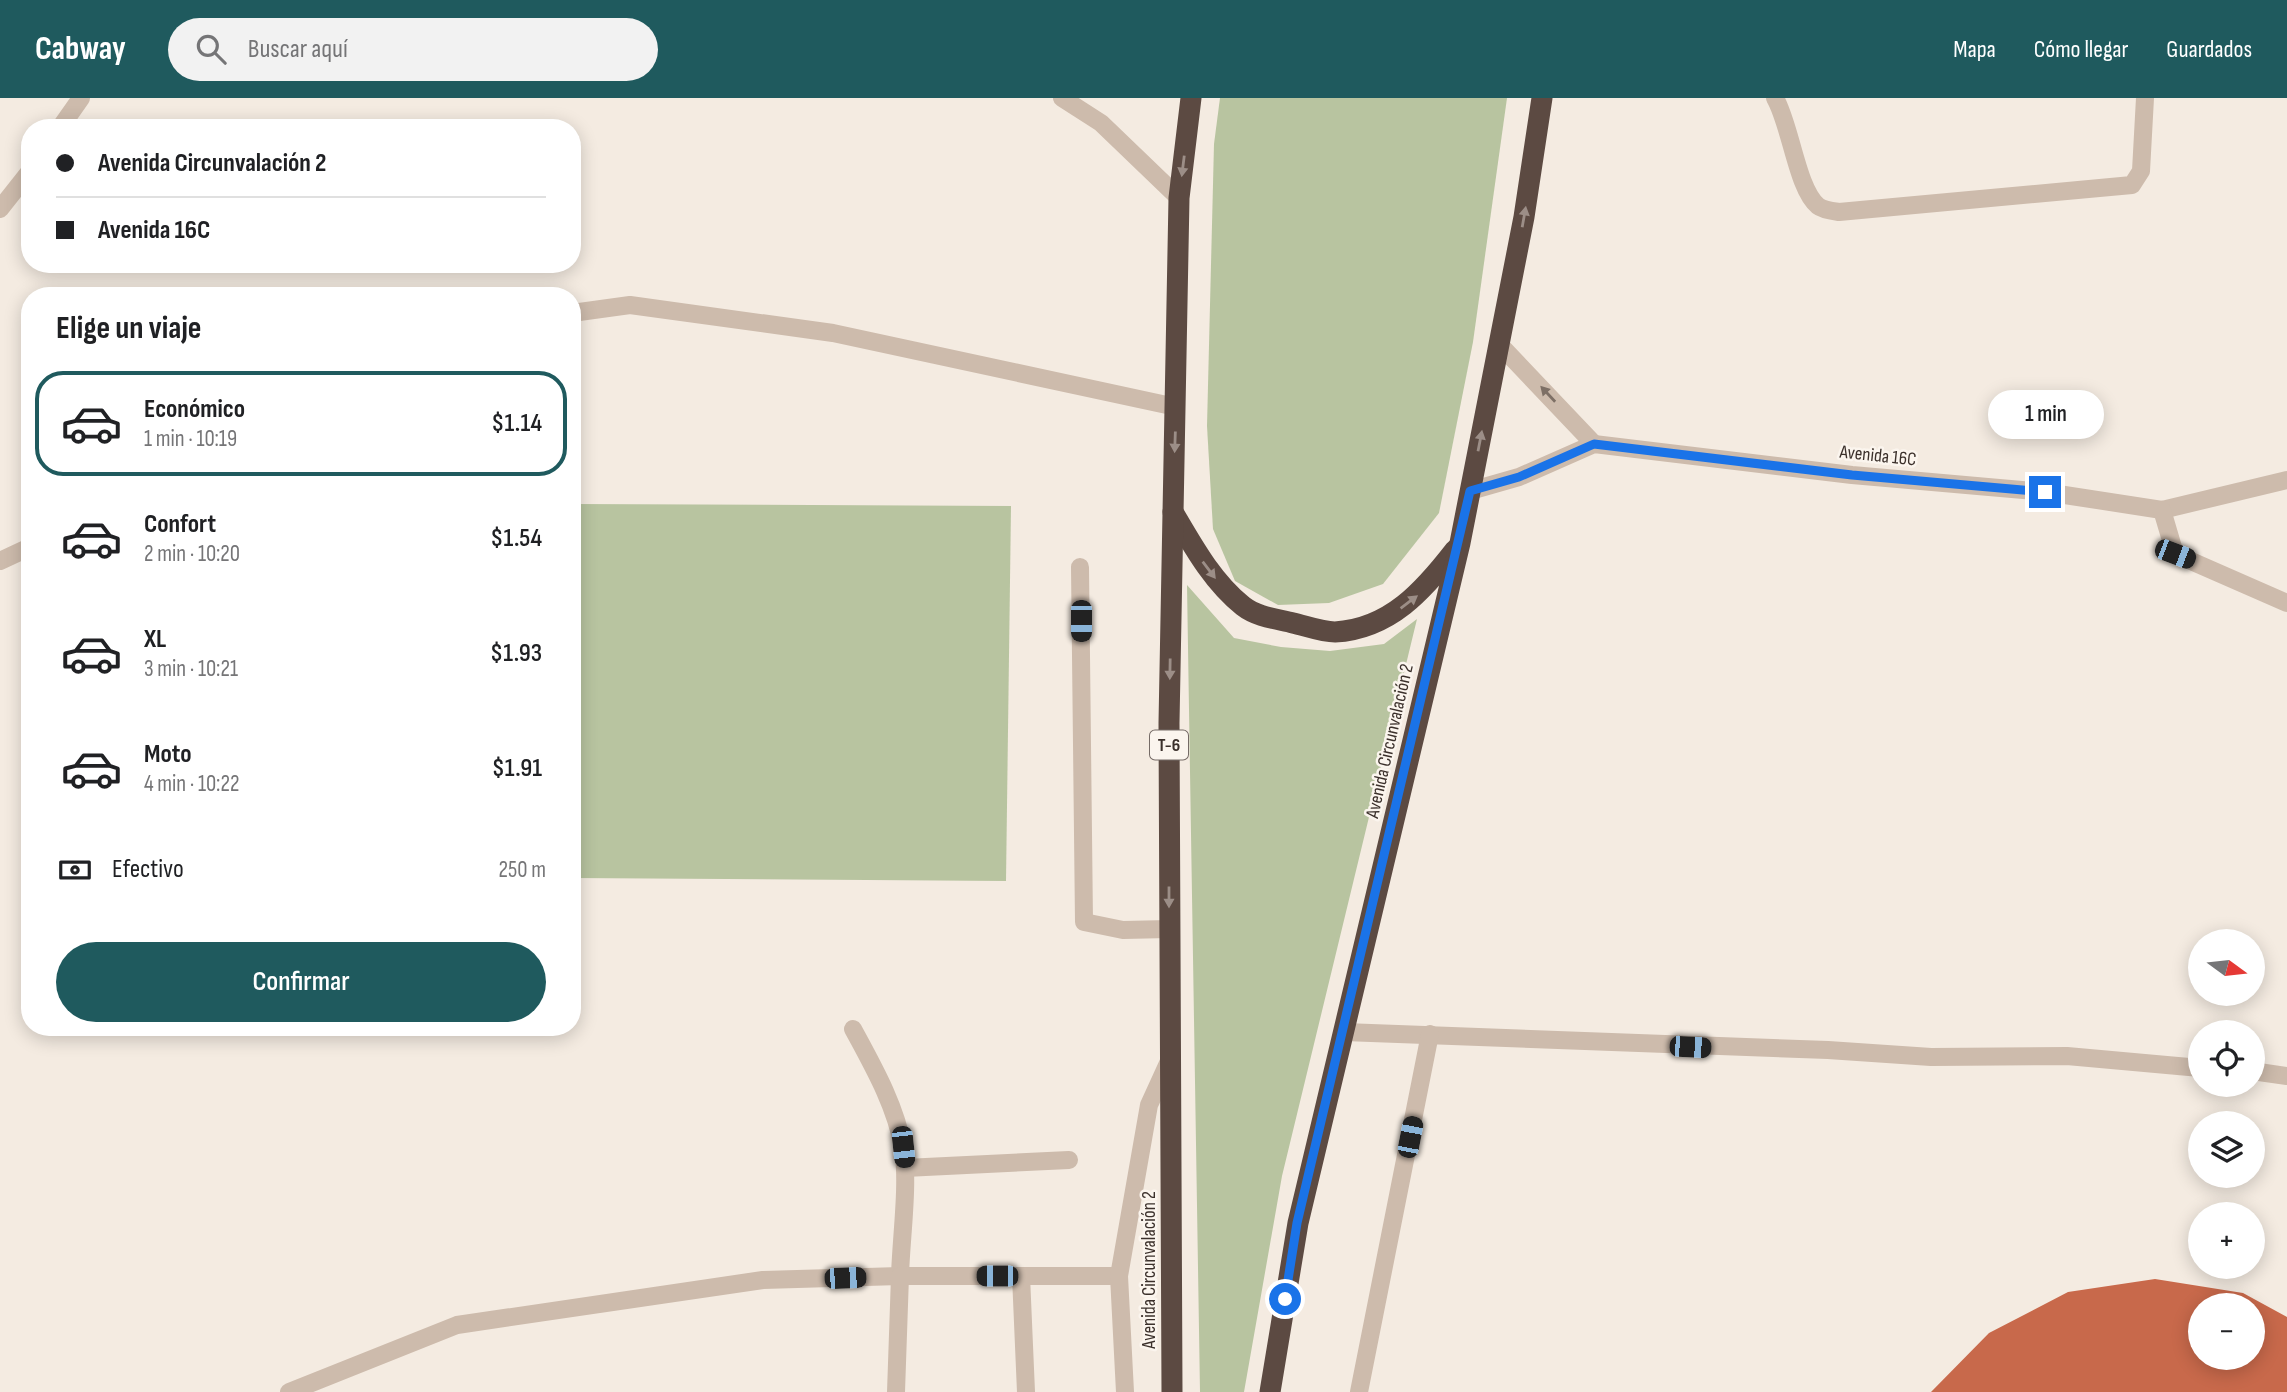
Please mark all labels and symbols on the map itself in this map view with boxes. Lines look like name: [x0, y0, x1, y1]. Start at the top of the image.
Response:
one-way arrow: [1177, 155, 1188, 177]
one-way arrow: [1519, 206, 1530, 228]
one-way arrow: [1540, 385, 1556, 403]
callout: 1 min: [1987, 390, 2103, 440]
one-way arrow: [1475, 430, 1486, 452]
one-way arrow: [1169, 431, 1181, 453]
street label: Avenida 16C: [1838, 440, 1917, 471]
route end: [2029, 476, 2061, 508]
car: [2152, 537, 2199, 571]
one-way arrow: [1202, 560, 1216, 579]
one-way arrow: [1400, 595, 1418, 609]
car: [1071, 600, 1092, 642]
one-way arrow: [1164, 659, 1176, 681]
street label: Avenida Circunvalación 2: [1361, 662, 1419, 821]
road number: T-6: [1150, 730, 1188, 760]
one-way arrow: [1163, 886, 1175, 908]
north arrow: [2188, 929, 2264, 1006]
car: [1669, 1035, 1712, 1059]
car: [1396, 1114, 1425, 1160]
car: [891, 1125, 916, 1169]
street label: Avenida Circunvalación 2: [1138, 1191, 1161, 1350]
car: [977, 1266, 1019, 1287]
car: [824, 1267, 867, 1289]
route start: [1269, 1283, 1301, 1315]

